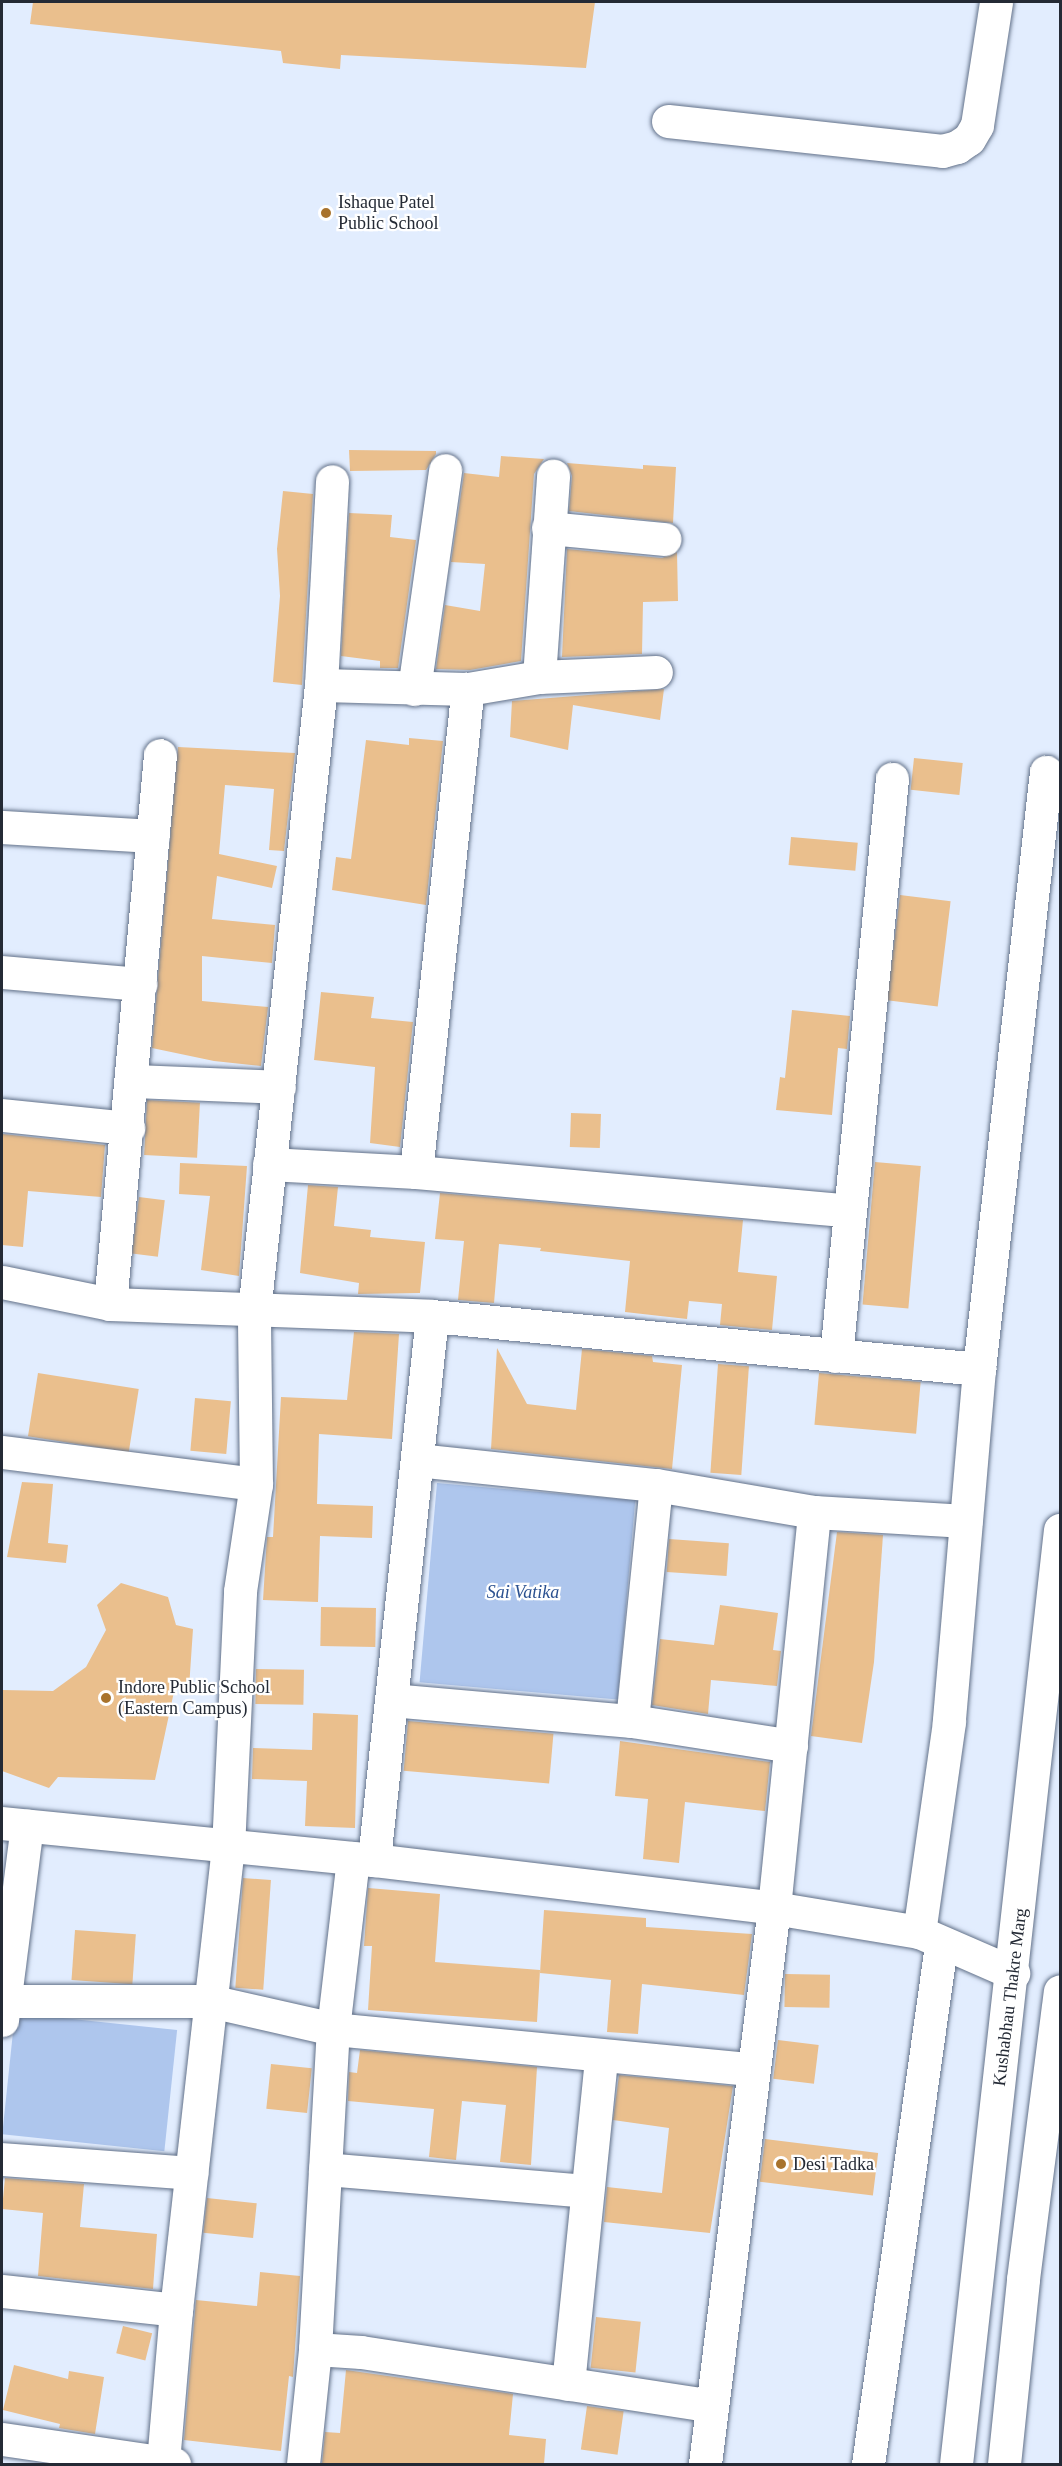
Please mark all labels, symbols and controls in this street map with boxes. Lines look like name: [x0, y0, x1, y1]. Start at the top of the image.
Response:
place label: Ishaque Patel Public School: [338, 192, 439, 234]
marker: Ishaque Patel Public School: [319, 206, 333, 220]
park label: Sai Vatika: [487, 1581, 559, 1603]
place label: Indore Public School (Eastern Campus): [118, 1677, 270, 1720]
marker: Indore Public School (Eastern Campus): [99, 1691, 113, 1705]
street label: Kushabhau Thakre Marg: [988, 1907, 1032, 2087]
place label: Desi Tadka: [793, 2153, 874, 2175]
marker: Desi Tadka: [774, 2157, 788, 2171]

